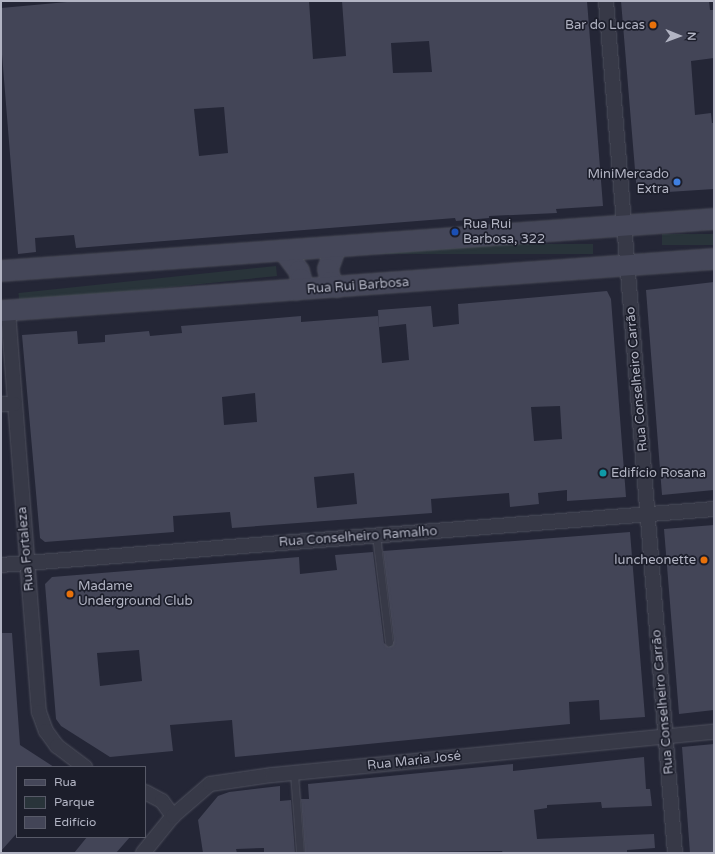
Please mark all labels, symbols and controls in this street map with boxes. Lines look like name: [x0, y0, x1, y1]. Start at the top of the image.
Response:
north arrow: [659, 16, 699, 56]
place label: Bar do Lucas: [565, 17, 645, 33]
marker: Bar do Lucas: [648, 20, 658, 30]
text: N: [685, 32, 698, 41]
place label: MiniMercado Extra: [587, 167, 669, 198]
marker: MiniMercado Extra: [672, 177, 682, 187]
place label: Rua Rui Barbosa, 322: [463, 217, 545, 248]
marker: Rua Rui Barbosa, 322: [450, 227, 460, 237]
street label: Rua Rui Barbosa: [306, 275, 410, 297]
street label: Rua Conselheiro Carrão: [623, 306, 651, 452]
place label: Edifício Rosana: [611, 465, 706, 481]
marker: Edifício Rosana: [598, 468, 608, 478]
street label: Rua Fortaleza: [15, 506, 37, 592]
street label: Rua Conselheiro Ramalho: [278, 524, 438, 550]
place label: luncheonette: [614, 552, 696, 568]
marker: luncheonette: [699, 555, 709, 565]
place label: Madame Underground Club: [78, 579, 193, 610]
marker: Madame Underground Club: [65, 589, 75, 599]
street label: Rua Conselheiro Carrão: [649, 629, 677, 775]
street label: Rua Maria José: [366, 748, 462, 774]
legend: [16, 766, 146, 838]
text: Rua: [54, 775, 77, 789]
text: Parque: [54, 795, 95, 809]
text: Edifício: [54, 815, 96, 829]

